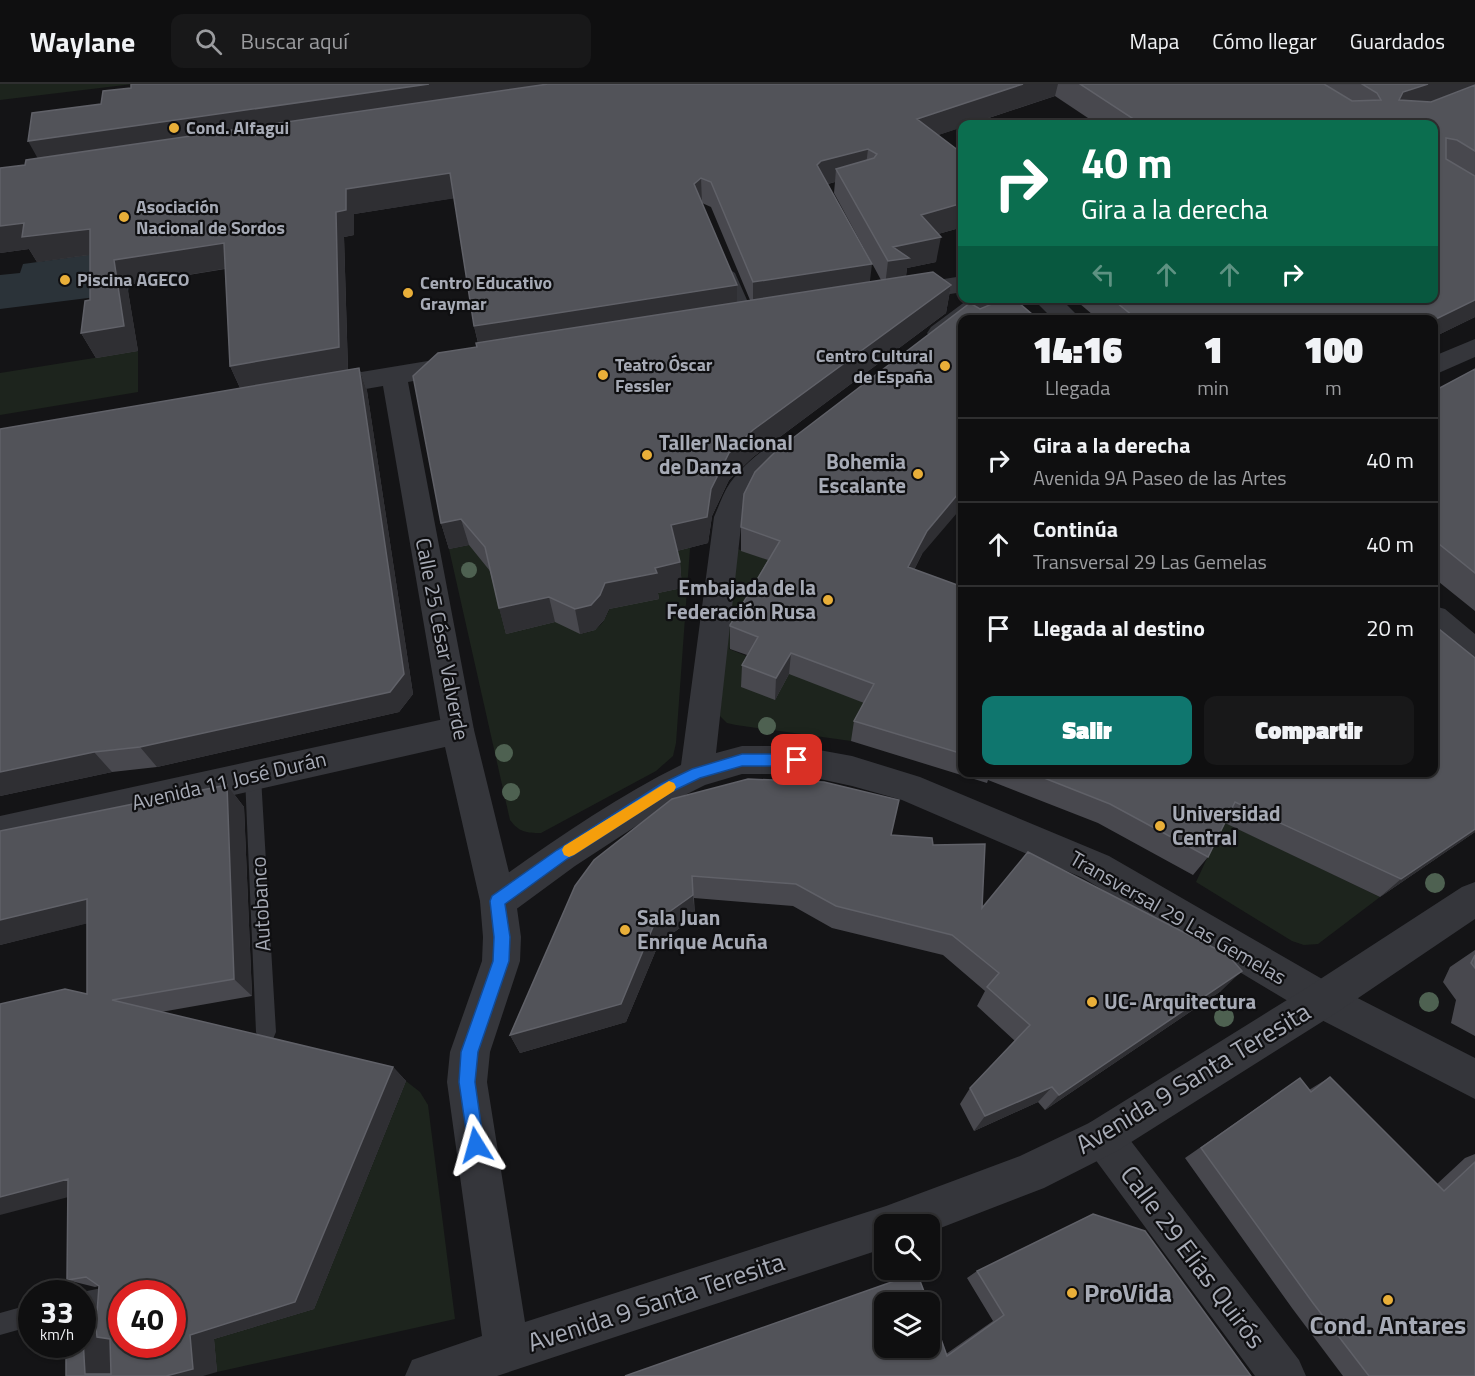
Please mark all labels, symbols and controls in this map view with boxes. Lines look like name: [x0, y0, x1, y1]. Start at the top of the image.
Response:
search box: [171, 14, 591, 68]
text: Waylane: [30, 20, 135, 63]
text: Buscar aquí: [240, 24, 348, 58]
icon: search: [192, 25, 225, 58]
text: Mapa: [1130, 25, 1179, 57]
text: Cómo llegar: [1212, 25, 1317, 57]
text: Guardados: [1350, 25, 1445, 57]
place label: Cond. Alfagui: [186, 114, 289, 141]
marker: Cond. Alfagui: [167, 121, 181, 135]
text: 40 m: [1081, 130, 1173, 194]
icon: right: [982, 144, 1060, 222]
text: Gira a la derecha: [1081, 188, 1268, 229]
place label: Asociación Nacional de Sordos: [136, 193, 285, 241]
marker: Asociación Nacional de Sordos: [117, 210, 131, 224]
icon: left: [1087, 258, 1120, 291]
icon: ahead: [1150, 258, 1183, 291]
icon: ahead: [1213, 258, 1246, 291]
icon: right: [1276, 258, 1309, 291]
place label: Piscina AGECO: [77, 266, 189, 293]
place label: Centro Educativo Graymar: [420, 269, 552, 317]
marker: Piscina AGECO: [58, 273, 72, 287]
marker: Centro Educativo Graymar: [401, 286, 415, 300]
text: 14:16: [1033, 322, 1122, 377]
text: 1: [1203, 322, 1223, 377]
text: 100: [1304, 322, 1363, 377]
place label: Centro Cultural de España: [816, 342, 933, 390]
place label: Teatro Óscar Fessler: [615, 351, 713, 399]
marker: Centro Cultural de España: [938, 359, 952, 373]
marker: Teatro Óscar Fessler: [596, 368, 610, 382]
text: Llegada: [1045, 372, 1110, 403]
text: min: [1197, 372, 1229, 403]
text: m: [1325, 372, 1342, 403]
place label: Taller Nacional de Danza: [659, 426, 793, 482]
text: Gira a la derecha: [1033, 428, 1190, 462]
text: 40 m: [1366, 443, 1414, 477]
icon: right: [982, 444, 1015, 477]
place label: Bohemia Escalante: [818, 445, 906, 501]
marker: Taller Nacional de Danza: [640, 448, 654, 462]
text: Avenida 9A Paseo de las Artes: [1033, 462, 1287, 493]
marker: Bohemia Escalante: [911, 467, 925, 481]
text: Continúa: [1033, 512, 1118, 546]
text: 40 m: [1366, 527, 1414, 561]
icon: ahead: [982, 528, 1015, 561]
street label: Calle 25 César Valverde: [408, 535, 478, 743]
text: Transversal 29 Las Gemelas: [1033, 546, 1267, 577]
place label: Embajada de la Federación Rusa: [666, 571, 816, 627]
marker: Embajada de la Federación Rusa: [821, 593, 835, 607]
text: Llegada al destino: [1033, 611, 1205, 645]
text: 20 m: [1366, 611, 1414, 645]
icon: arrive: [982, 612, 1015, 645]
button: Salir: [982, 696, 1192, 765]
button: Compartir: [1204, 696, 1414, 765]
pin: [771, 734, 822, 785]
street label: Avenida 11 José Durán: [128, 742, 329, 818]
icon: arrive: [780, 743, 813, 776]
place label: Universidad Central: [1172, 797, 1281, 853]
marker: Universidad Central: [1153, 819, 1167, 833]
street label: Transversal 29 Las Gemelas: [1064, 842, 1293, 992]
street label: Autobanco: [242, 856, 278, 952]
place label: Sala Juan Enrique Acuña: [637, 901, 768, 957]
marker: Sala Juan Enrique Acuña: [618, 923, 632, 937]
place label: UC- Arquitectura: [1104, 985, 1257, 1017]
street label: Avenida 9 Santa Teresita: [1068, 992, 1318, 1163]
marker: UC- Arquitectura: [1085, 995, 1099, 1009]
position arrow: [444, 1113, 508, 1177]
street label: Calle 29 Elías Quirós: [1111, 1157, 1275, 1357]
map controls: [874, 1214, 940, 1358]
button: search: [874, 1214, 940, 1280]
street label: Avenida 9 Santa Teresita: [522, 1242, 789, 1361]
place label: ProVida: [1084, 1273, 1172, 1312]
speed limit sign: 40: [108, 1280, 186, 1358]
marker: ProVida: [1065, 1286, 1079, 1300]
text: 33: [40, 1289, 74, 1335]
button: layers: [874, 1292, 940, 1358]
marker: Cond. Antares: [1381, 1293, 1395, 1307]
place label: Cond. Antares: [1310, 1305, 1466, 1344]
text: km/h: [40, 1323, 74, 1346]

